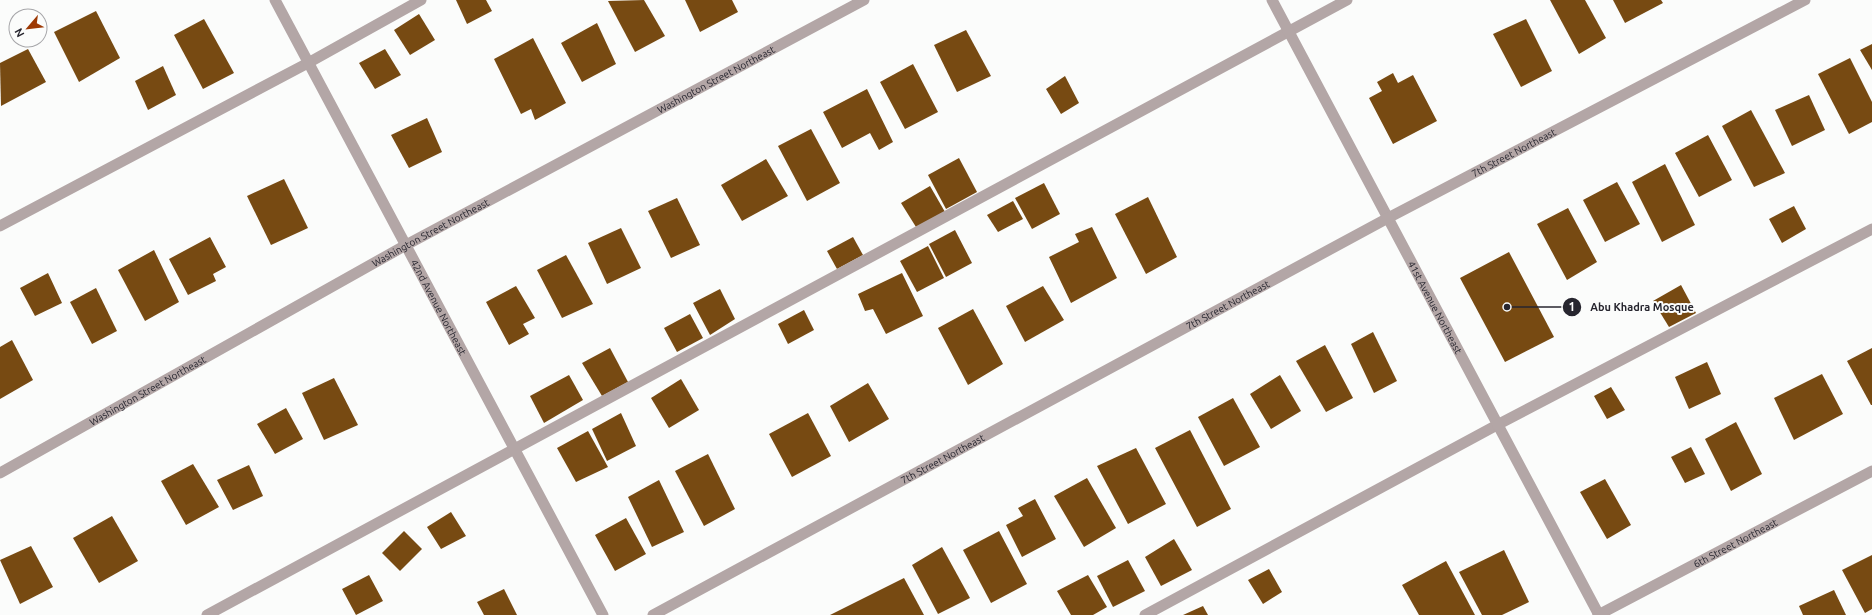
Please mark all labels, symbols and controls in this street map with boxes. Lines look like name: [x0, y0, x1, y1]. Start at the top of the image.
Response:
north arrow: [8, 8, 48, 48]
text: N: [12, 26, 26, 39]
street label: Washington Street Northeast: [655, 43, 777, 115]
street label: 7th Street Northeast: [1470, 126, 1557, 179]
street label: Washington Street Northeast: [370, 196, 491, 269]
street label: 42nd Avenue Northeast: [409, 257, 469, 357]
street label: 41st Avenue Northeast: [1406, 259, 1465, 356]
street label: 7th Street Northeast: [1184, 278, 1271, 332]
callout: Abu Khadra Mosque: [1562, 295, 1701, 318]
text: 1: [1569, 300, 1575, 313]
text: Abu Khadra Mosque: [1590, 301, 1694, 313]
street label: Washington Street Northeast: [87, 353, 207, 427]
street label: 7th Street Northeast: [899, 432, 986, 486]
street label: 6th Street Northeast: [1691, 516, 1779, 569]

